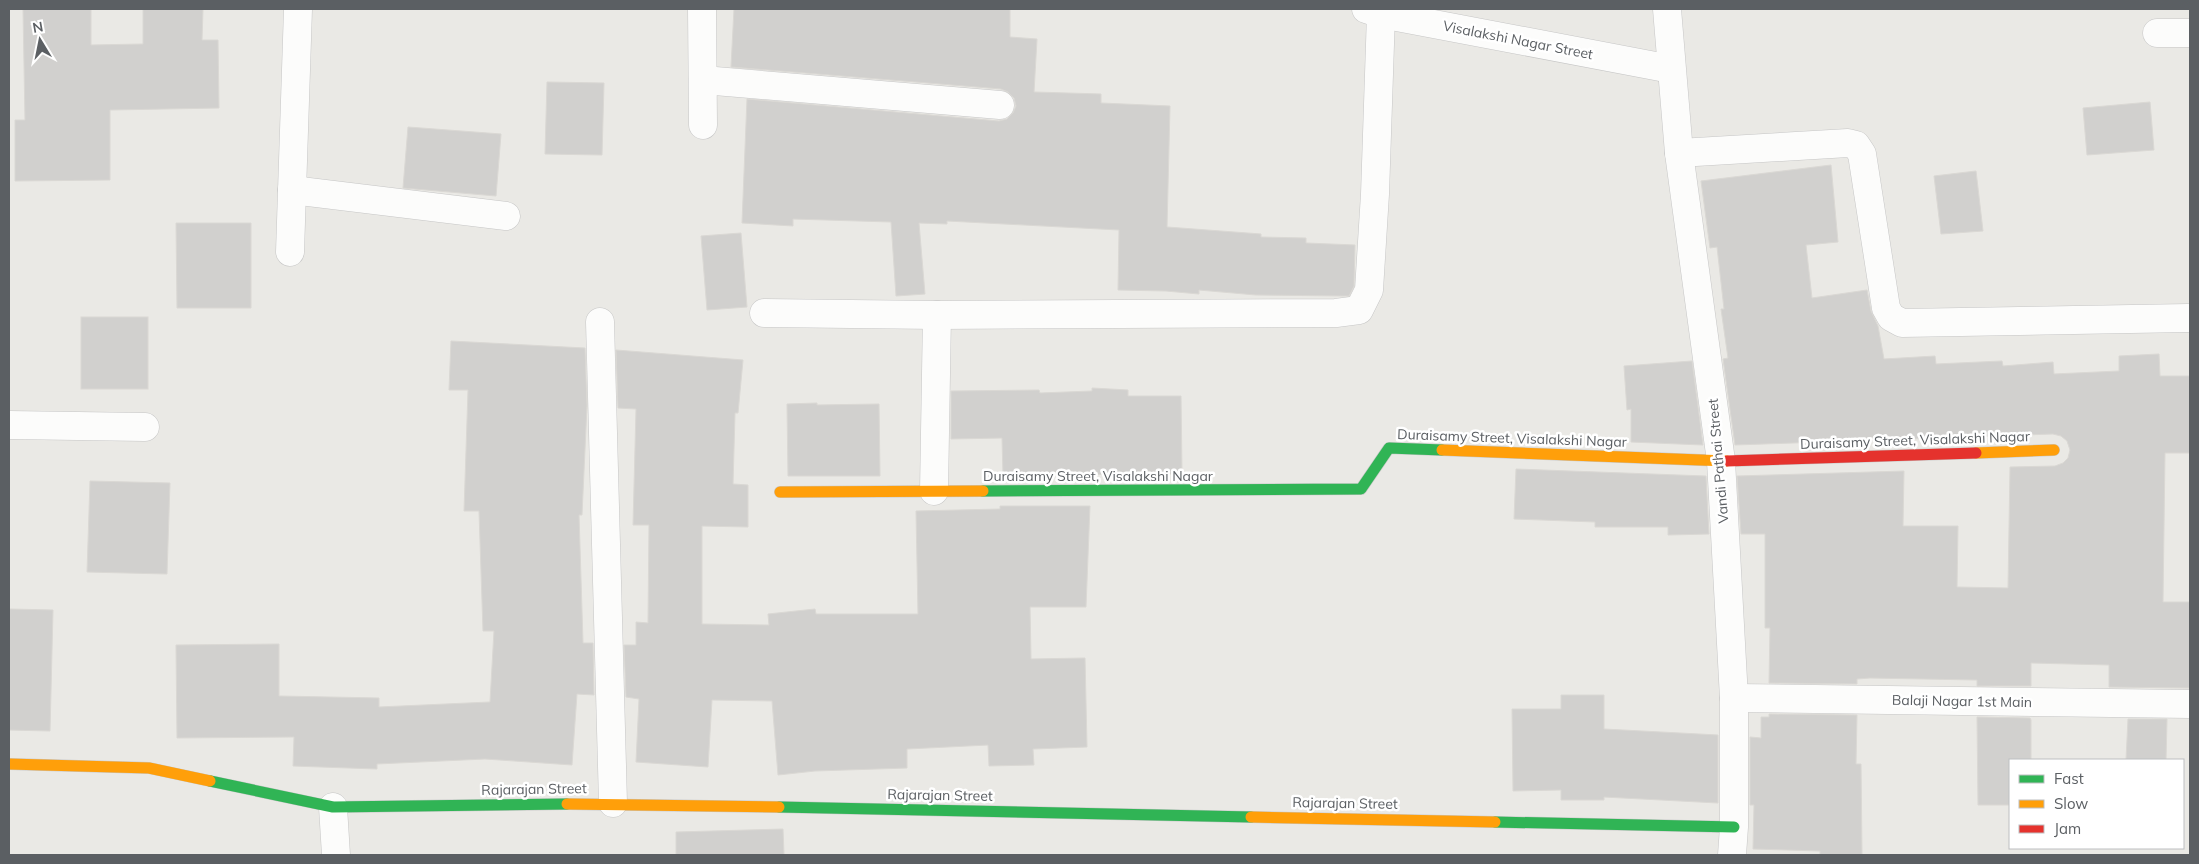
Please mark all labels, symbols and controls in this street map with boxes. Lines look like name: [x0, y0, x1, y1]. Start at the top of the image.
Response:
north arrow: [15, 15, 65, 65]
text: N: [31, 17, 45, 37]
street label: Visalakshi Nagar Street: [1441, 17, 1595, 63]
street label: Vandi Pathai Street: [1704, 398, 1732, 524]
street label: Duraisamy Street, Visalakshi Nagar: [1397, 425, 1628, 451]
street label: Duraisamy Street, Visalakshi Nagar: [1800, 427, 2031, 453]
street label: Duraisamy Street, Visalakshi Nagar: [983, 467, 1214, 485]
street label: Balaji Nagar 1st Main: [1892, 691, 2032, 711]
legend: [2009, 759, 2184, 849]
text: Fast: [2054, 769, 2084, 788]
street label: Rajarajan Street: [481, 779, 587, 799]
street label: Rajarajan Street: [887, 785, 993, 805]
street label: Rajarajan Street: [1292, 793, 1398, 813]
text: Slow: [2054, 794, 2088, 813]
text: Jam: [2054, 819, 2081, 838]

